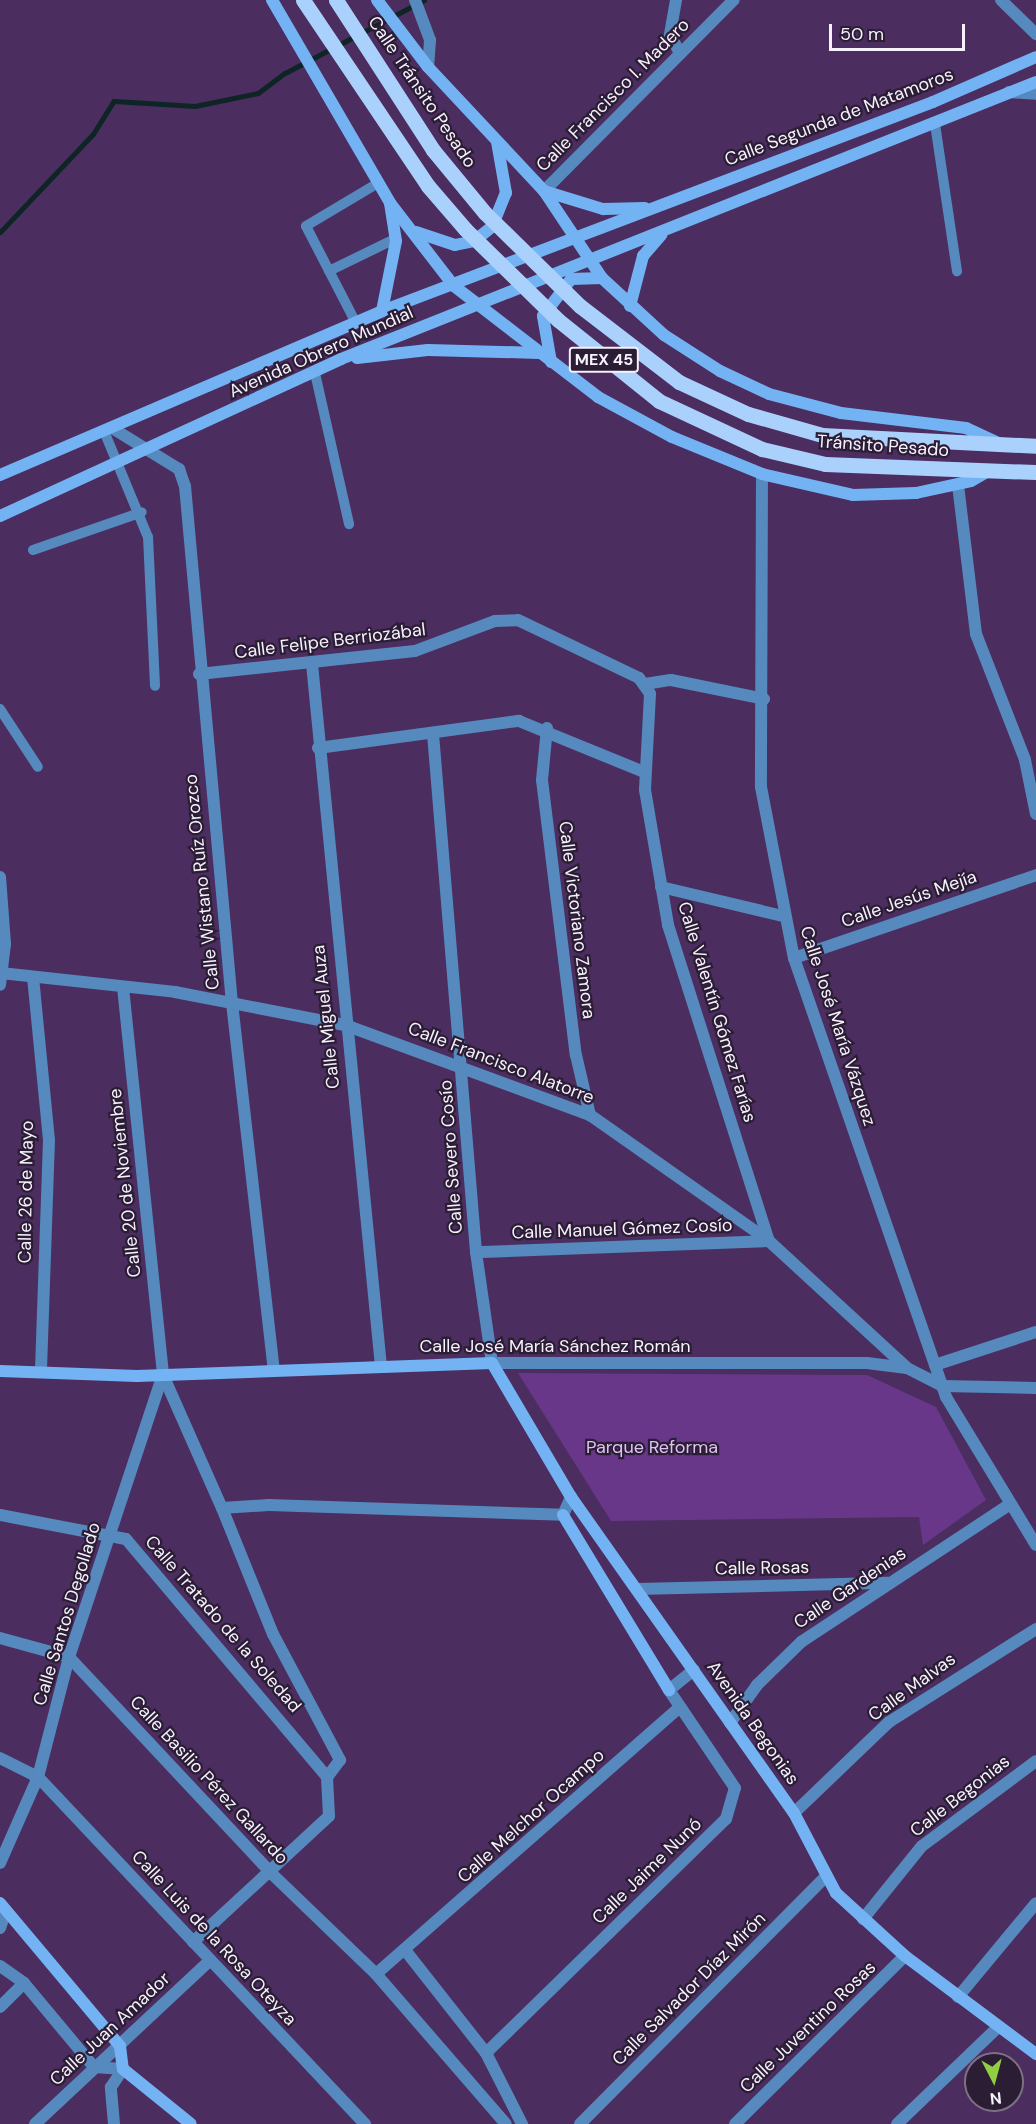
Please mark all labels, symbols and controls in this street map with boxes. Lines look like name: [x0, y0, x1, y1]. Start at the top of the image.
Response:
street label: Calle Tránsito Pesado: [363, 12, 481, 172]
scale bar: [832, 12, 968, 50]
street label: Calle Francisco I. Madero: [532, 14, 694, 176]
text: 50 m: [840, 22, 884, 46]
street label: Calle Segunda de Matamoros: [721, 63, 957, 171]
street label: Avenida Obrero Mundial: [225, 302, 417, 402]
road number: MEX 45: [568, 347, 640, 373]
street label: Tránsito Pesado: [816, 431, 950, 461]
street label: Calle Felipe Berriozábal: [233, 619, 427, 663]
street label: Calle Wistano Ruíz Orozco: [180, 773, 224, 991]
street label: Calle Victoriano Zamora: [554, 820, 600, 1020]
street label: Calle Jesús Mejía: [838, 866, 980, 932]
street label: Calle Valentín Gómez Farías: [673, 899, 761, 1125]
street label: Calle José María Vázquez: [795, 923, 881, 1129]
street label: Calle Miguel Auza: [308, 944, 344, 1090]
street label: Calle Francisco Alatorre: [405, 1017, 597, 1109]
street label: Calle Severo Cosío: [435, 1079, 467, 1235]
street label: Calle 20 de Noviembre: [104, 1087, 146, 1279]
street label: Calle 26 de Mayo: [14, 1120, 38, 1264]
street label: Calle Manuel Gómez Cosío: [511, 1214, 733, 1244]
street label: Calle José María Sánchez Román: [419, 1335, 691, 1357]
park label: Parque Reforma: [586, 1436, 718, 1458]
street label: Calle Santos Degollado: [29, 1520, 105, 1708]
street label: Calle Tratado de la Soledad: [140, 1531, 306, 1717]
street label: Calle Gardenias: [790, 1543, 910, 1633]
street label: Calle Rosas: [715, 1556, 809, 1580]
street label: Calle Malvas: [864, 1648, 960, 1726]
street label: Avenida Begonias: [702, 1657, 804, 1789]
street label: Calle Basilio Pérez Gallardo: [125, 1691, 293, 1869]
street label: Calle Melchor Ocampo: [453, 1744, 609, 1888]
street label: Calle Begonias: [906, 1750, 1014, 1842]
street label: Calle Jaime Nunó: [588, 1813, 706, 1929]
street label: Calle Luis de la Rosa Oteyza: [127, 1846, 301, 2030]
street label: Calle Salvador Díaz Mirón: [608, 1908, 770, 2070]
street label: Calle Juventino Rosas: [736, 1957, 880, 2097]
street label: Calle Juan Amador: [45, 1968, 175, 2090]
north arrow: [964, 2052, 1024, 2112]
text: N: [989, 2087, 1003, 2109]

